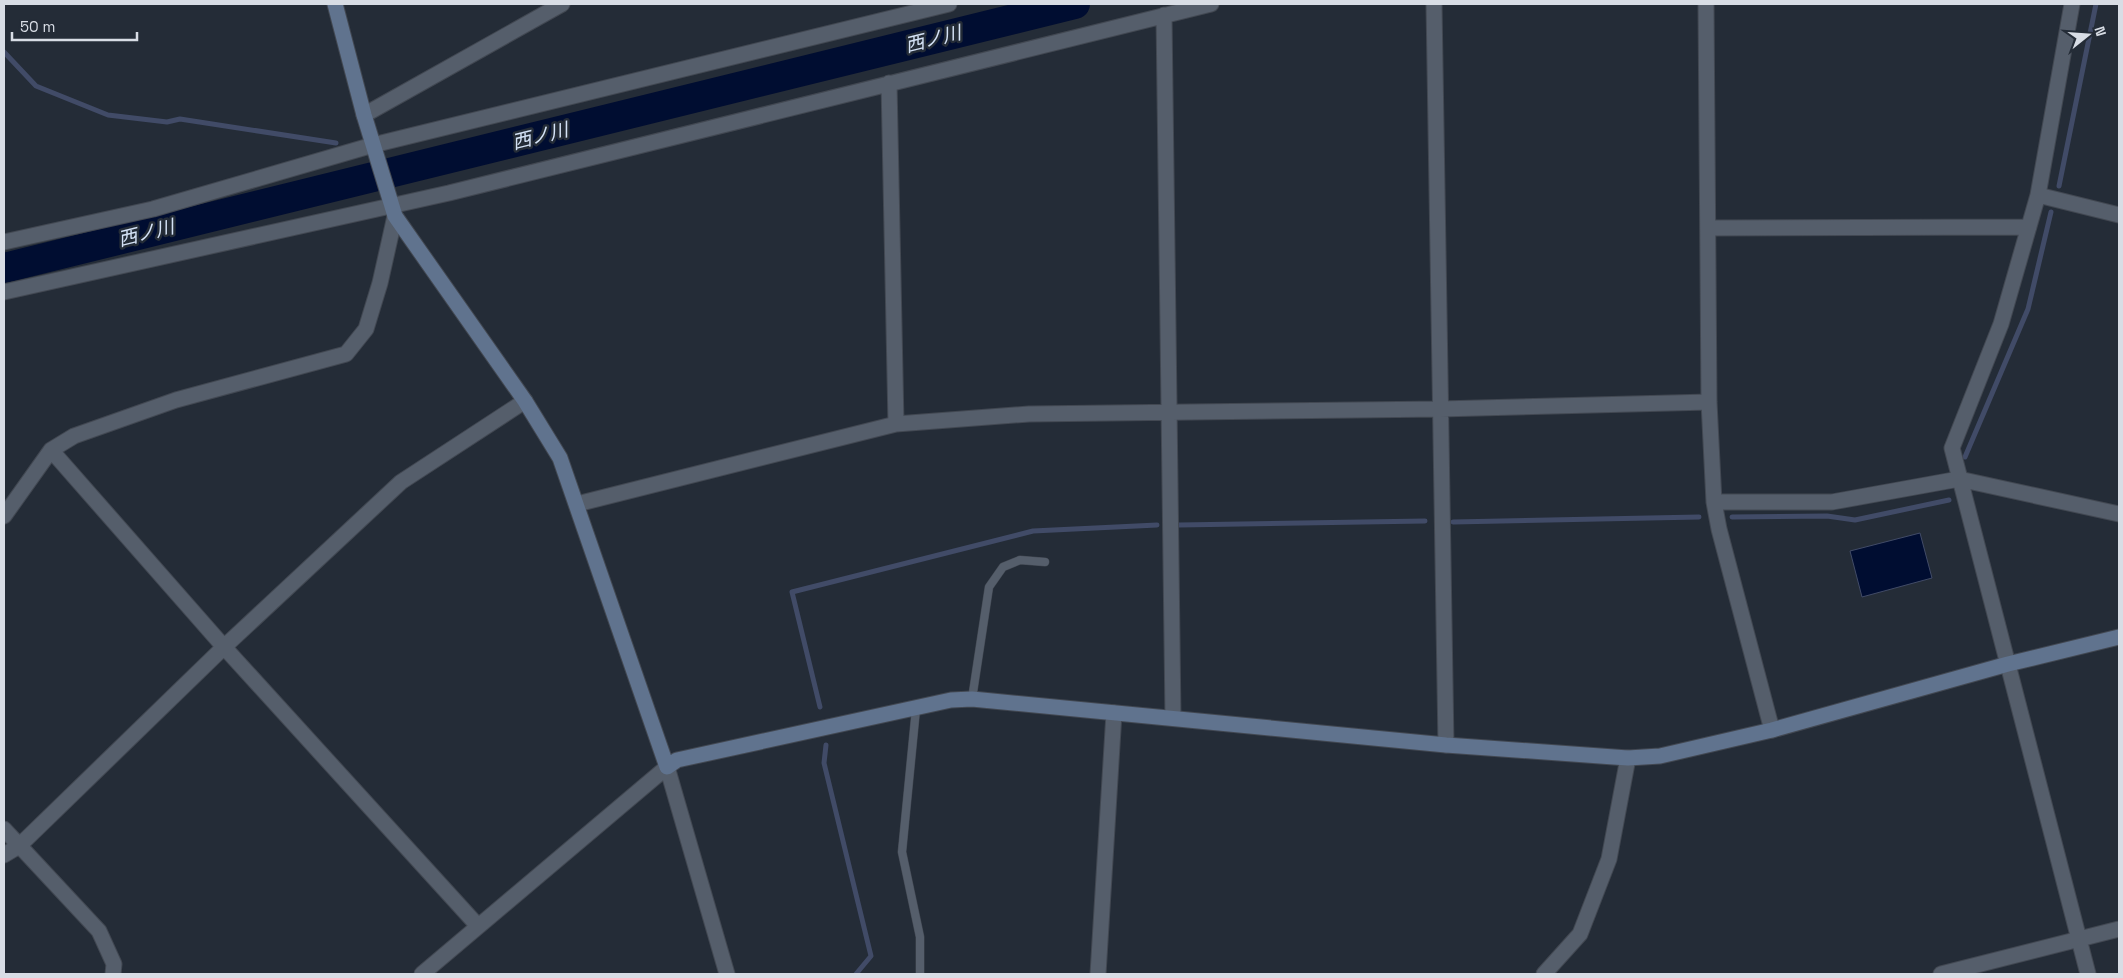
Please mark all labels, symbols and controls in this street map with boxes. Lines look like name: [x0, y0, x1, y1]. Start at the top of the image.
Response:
scale bar: [12, 10, 138, 42]
north arrow: [2063, 10, 2113, 60]
text: 50 m: [20, 17, 55, 36]
water label: 西ノ川: [902, 19, 966, 58]
text: N: [2090, 24, 2110, 38]
water label: 西ノ川: [509, 116, 573, 155]
water label: 西ノ川: [115, 213, 179, 252]

